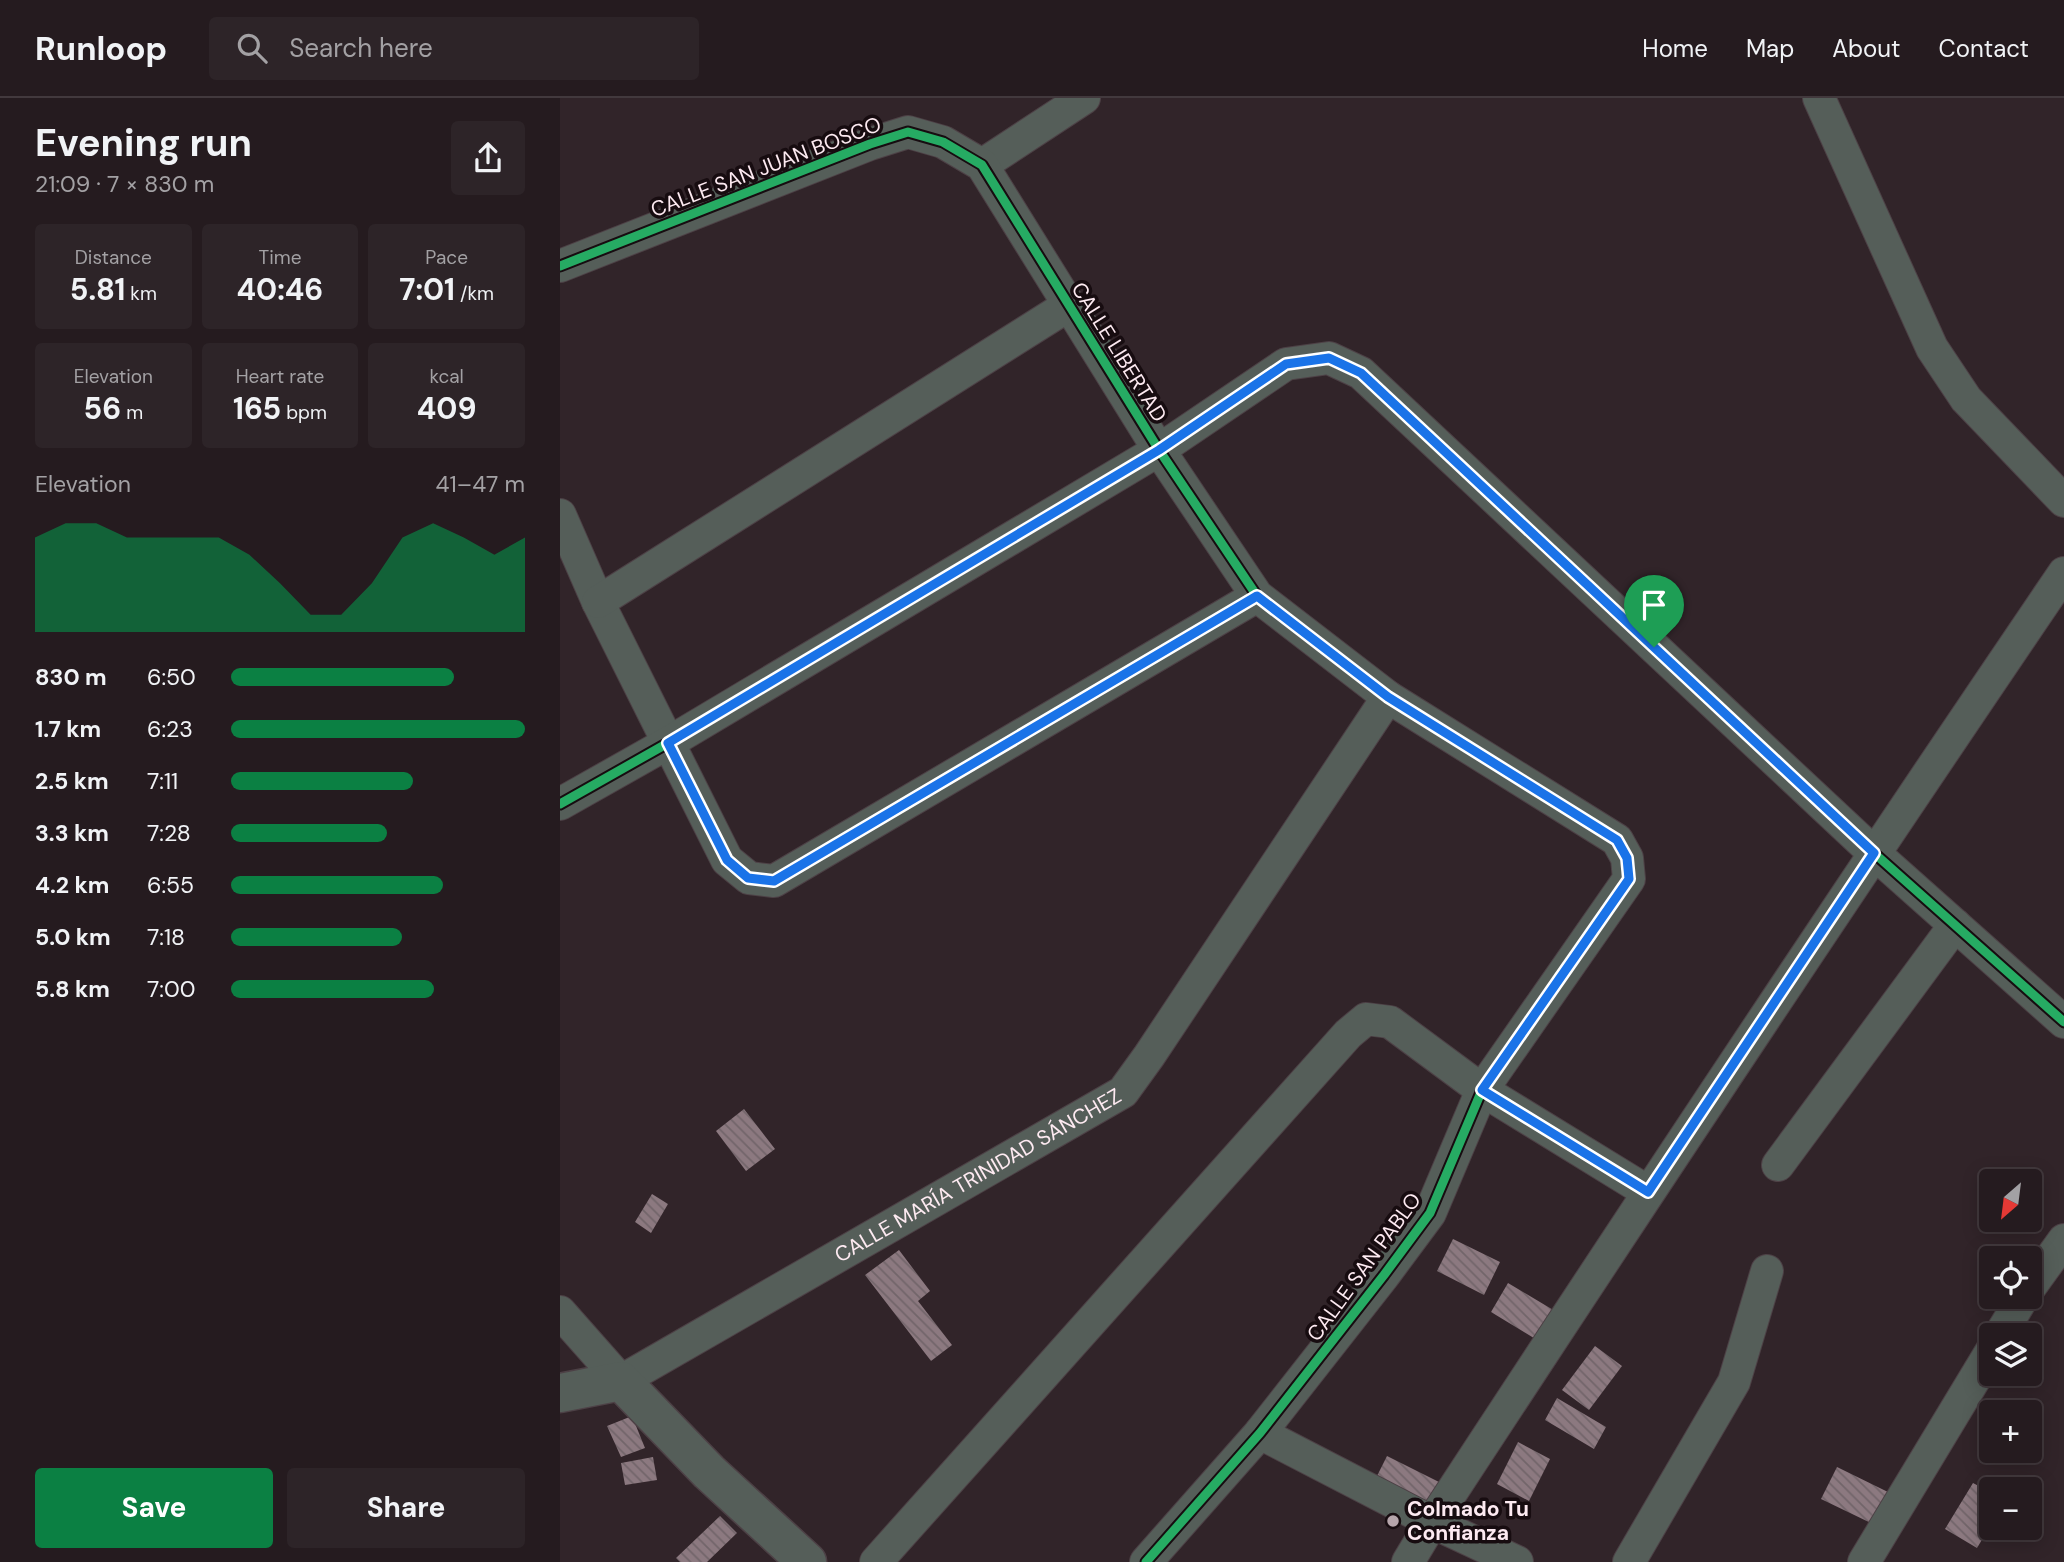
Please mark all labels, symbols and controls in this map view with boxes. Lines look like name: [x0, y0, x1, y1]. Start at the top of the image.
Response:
search box: [209, 17, 699, 80]
text: Runloop: [35, 27, 167, 70]
icon: search: [233, 29, 271, 67]
text: Search here: [289, 31, 433, 65]
text: Home: [1642, 33, 1708, 64]
text: Map: [1746, 33, 1794, 64]
text: About: [1832, 33, 1901, 64]
text: Contact: [1939, 33, 2029, 64]
street label: CALLE SAN JUAN BOSCO: [647, 110, 885, 224]
text: Evening run: [35, 118, 252, 168]
button: share: [451, 121, 525, 195]
text: 21:09 · 7 × 830 m: [35, 169, 214, 199]
text: Distance: [75, 245, 152, 270]
text: Time: [259, 245, 301, 270]
text: Pace: [425, 245, 468, 270]
text: 5.81: [70, 270, 125, 309]
text: 40:46: [237, 270, 323, 309]
text: 7:01: [399, 270, 455, 309]
street label: CALLE LIBERTAD: [1065, 277, 1173, 427]
text: km: [125, 281, 157, 306]
text: /km: [455, 281, 494, 306]
text: Elevation: [74, 364, 153, 389]
text: Heart rate: [236, 364, 324, 389]
text: kcal: [429, 364, 464, 389]
text: 56: [83, 389, 121, 428]
text: 165: [233, 389, 281, 428]
text: 409: [417, 389, 477, 428]
text: m: [121, 400, 143, 425]
text: bpm: [281, 400, 327, 425]
text: Elevation: [35, 469, 131, 499]
text: 41–47 m: [436, 469, 525, 499]
pin: [1624, 575, 1684, 647]
icon: arrive: [1635, 586, 1673, 624]
text: 830 m: [35, 662, 107, 692]
text: 6:50: [147, 662, 196, 692]
text: 1.7 km: [35, 714, 101, 744]
text: 6:23: [147, 714, 193, 744]
text: 2.5 km: [35, 766, 109, 796]
text: 7:11: [147, 766, 178, 796]
text: 3.3 km: [35, 818, 109, 848]
text: 7:28: [147, 818, 191, 848]
text: 4.2 km: [35, 870, 109, 900]
text: 6:55: [147, 870, 194, 900]
text: 5.0 km: [35, 922, 111, 952]
text: 7:18: [147, 922, 185, 952]
text: 5.8 km: [35, 974, 110, 1004]
text: 7:00: [147, 974, 195, 1004]
street label: CALLE MARÍA TRINIDAD SÁNCHEZ: [830, 1082, 1126, 1269]
north arrow: [1979, 1169, 2042, 1232]
map controls: [1979, 1169, 2042, 1540]
street label: CALLE SAN PABLO: [1301, 1187, 1427, 1347]
button: locate: [1979, 1246, 2042, 1309]
button: layers: [1979, 1323, 2042, 1386]
button: +: [1979, 1400, 2042, 1463]
button: Save: [35, 1468, 273, 1548]
button: Share: [287, 1468, 525, 1548]
button: −: [1979, 1477, 2042, 1540]
place label: Colmado Tu Confianza: [1407, 1495, 1529, 1547]
marker: Colmado Tu Confianza: [1385, 1513, 1401, 1529]

